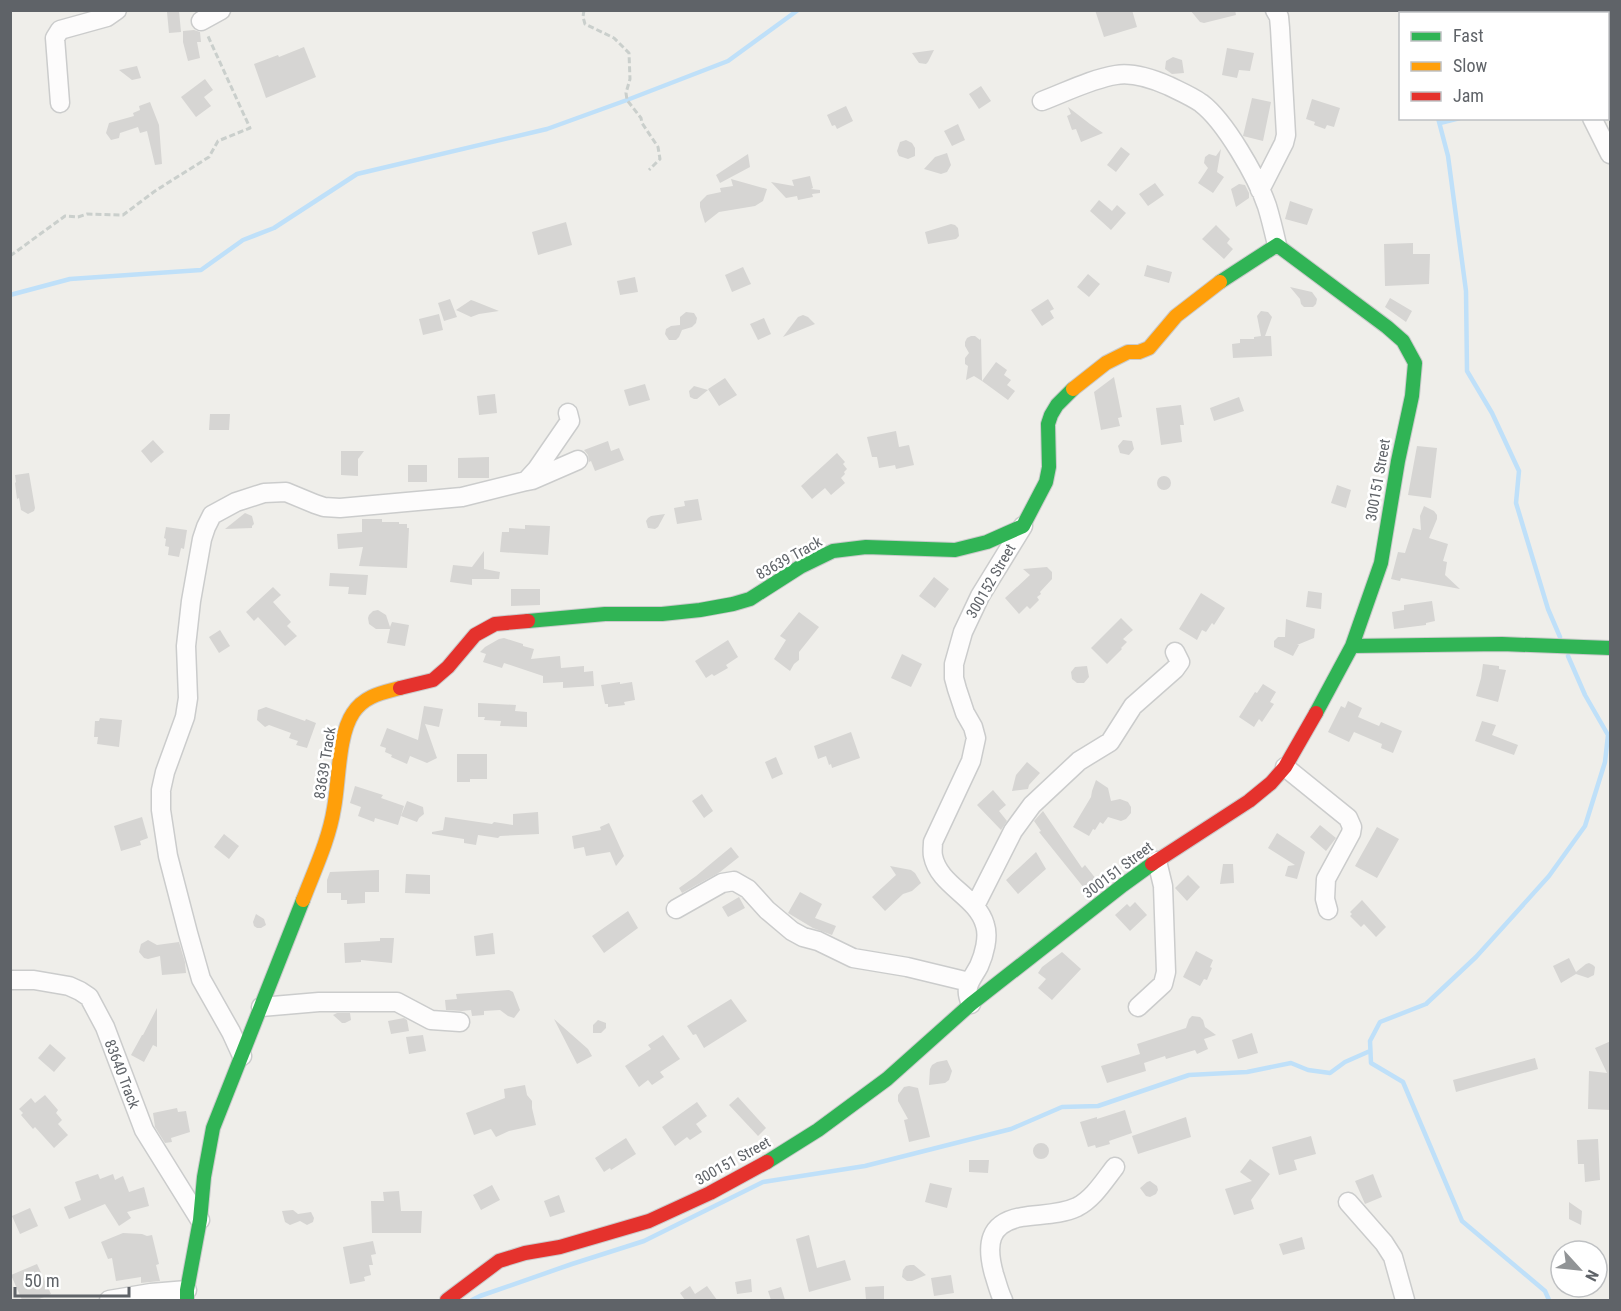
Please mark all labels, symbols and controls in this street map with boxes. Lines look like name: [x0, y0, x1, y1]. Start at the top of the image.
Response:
legend: [1399, 12, 1609, 120]
text: Fast: [1453, 25, 1484, 46]
text: Slow: [1453, 55, 1488, 76]
text: Jam: [1453, 85, 1484, 106]
street label: 300151 Street: [1362, 438, 1394, 522]
street label: 83639 Track: [753, 532, 825, 583]
street label: 300152 Street: [962, 541, 1020, 621]
street label: 83639 Track: [310, 726, 340, 800]
street label: 300151 Street: [1079, 838, 1157, 902]
street label: 83640 Track: [101, 1037, 143, 1111]
street label: 300151 Street: [692, 1133, 774, 1189]
north arrow: [1549, 1239, 1609, 1299]
scale bar: [15, 1260, 129, 1298]
text: N: [1581, 1267, 1603, 1284]
text: 50 m: [24, 1270, 59, 1291]

